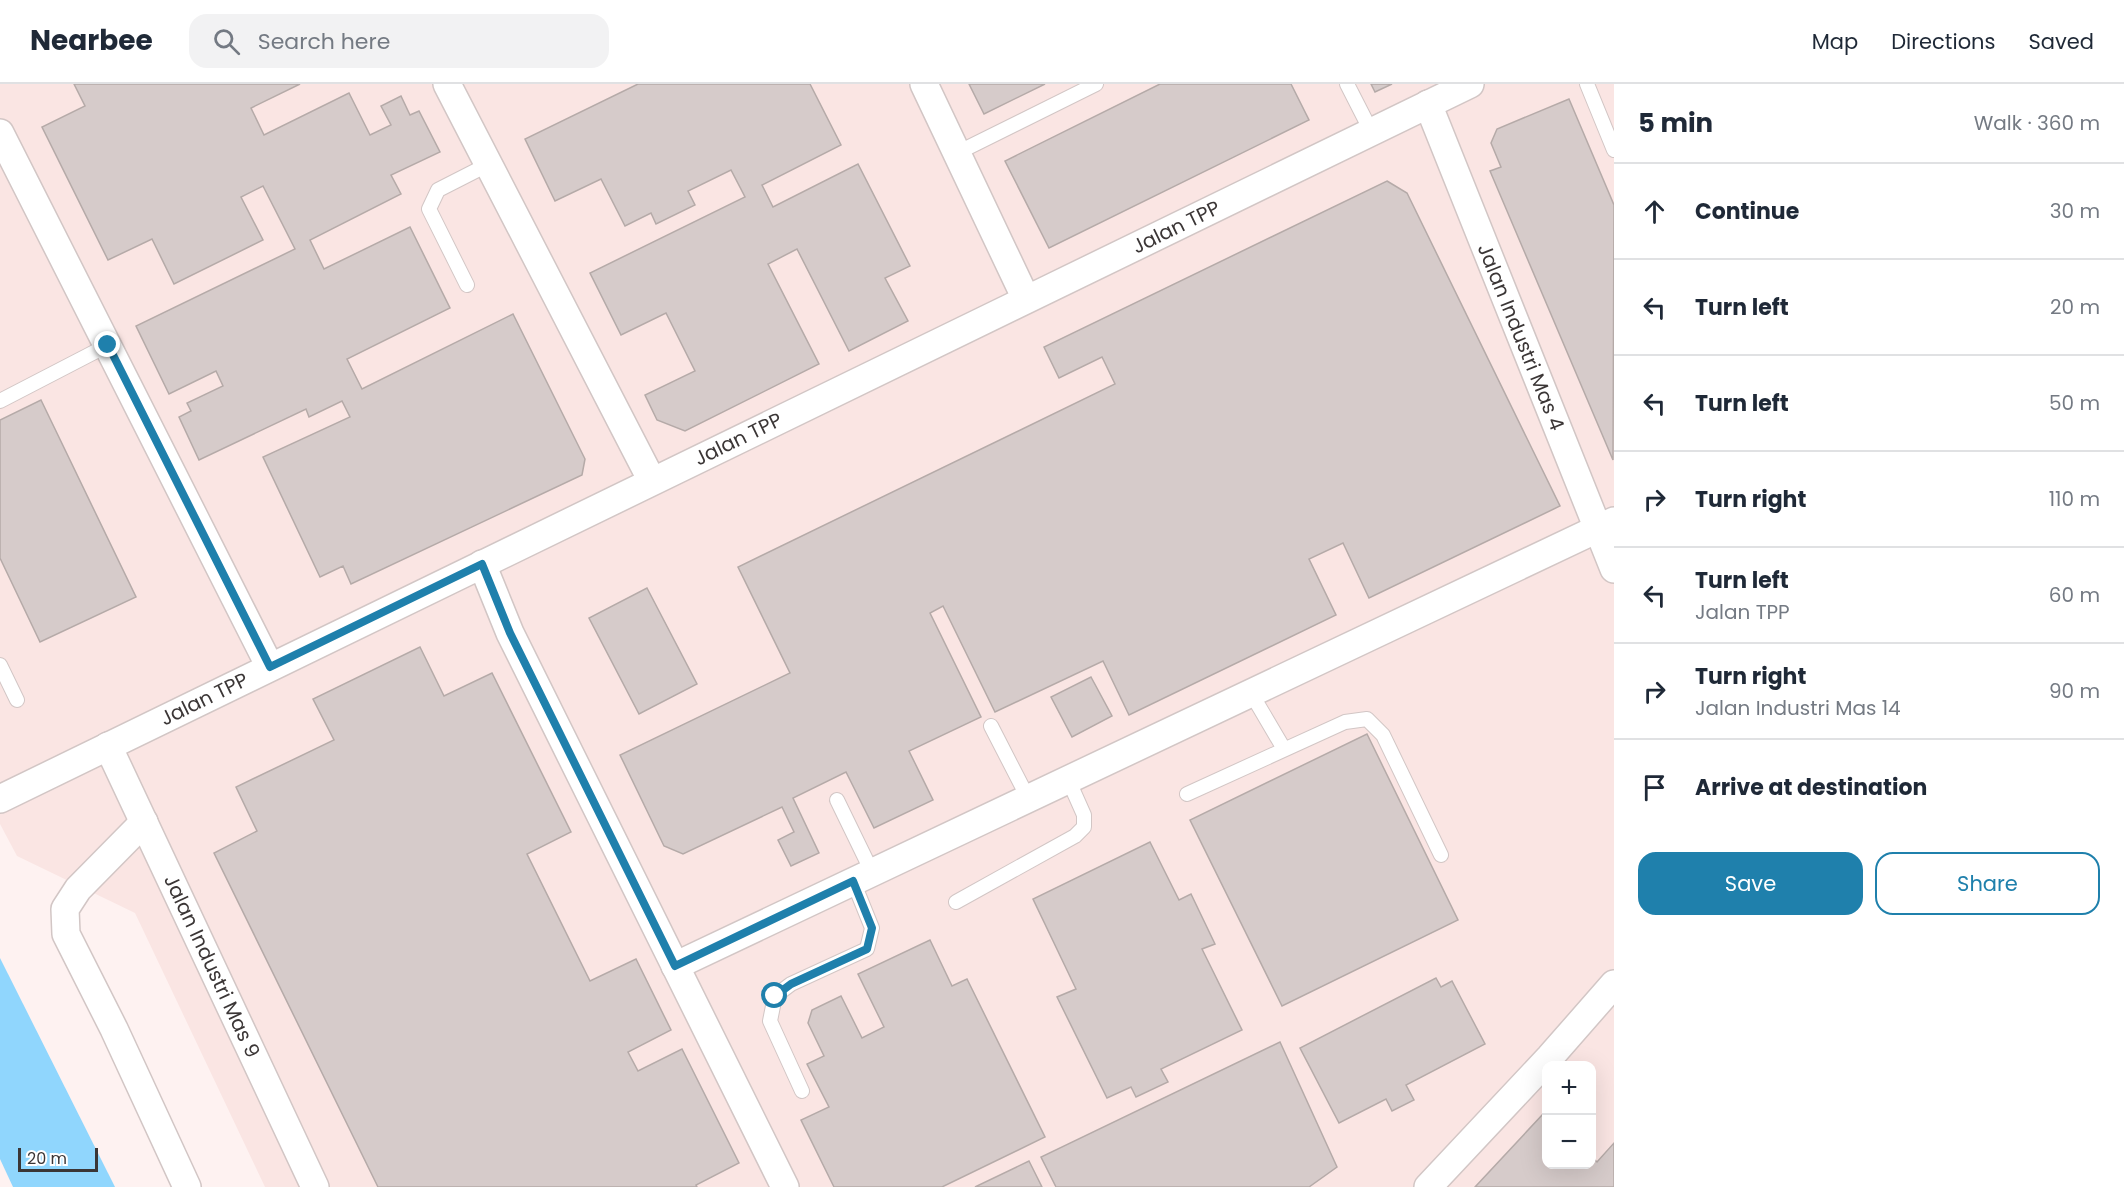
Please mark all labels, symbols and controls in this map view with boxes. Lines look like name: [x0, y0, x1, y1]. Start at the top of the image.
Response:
search box: [189, 14, 609, 68]
text: Nearbee: [30, 21, 153, 60]
icon: search: [210, 25, 243, 58]
text: Search here: [258, 26, 390, 57]
text: Map: [1812, 27, 1858, 56]
text: Directions: [1891, 27, 1995, 56]
text: Saved: [2028, 27, 2094, 56]
text: 5 min: [1638, 105, 1713, 141]
text: Walk · 360 m: [1974, 109, 2100, 137]
street label: Jalan TPP: [1127, 194, 1225, 260]
icon: ahead: [1638, 195, 1671, 228]
text: Continue: [1695, 196, 1799, 227]
text: 30 m: [2050, 197, 2100, 225]
street label: Jalan Industri Mas 4: [1471, 239, 1571, 435]
icon: left: [1638, 291, 1671, 324]
text: Turn left: [1695, 292, 1789, 323]
text: 20 m: [2050, 293, 2100, 321]
route end: [94, 331, 120, 357]
icon: left: [1638, 387, 1671, 420]
text: Turn left: [1695, 388, 1789, 419]
text: 50 m: [2049, 389, 2100, 417]
street label: Jalan TPP: [689, 406, 787, 472]
icon: right: [1638, 483, 1671, 516]
text: Turn right: [1695, 484, 1806, 515]
text: 110 m: [2049, 485, 2100, 513]
text: Turn left: [1695, 565, 1789, 596]
icon: left: [1638, 579, 1671, 612]
text: 60 m: [2049, 581, 2100, 609]
text: Jalan TPP: [1695, 598, 1790, 626]
text: Turn right: [1695, 661, 1806, 692]
street label: Jalan TPP: [155, 666, 253, 732]
icon: right: [1638, 675, 1671, 708]
text: 90 m: [2049, 677, 2100, 705]
text: Jalan Industri Mas 14: [1695, 694, 1901, 722]
icon: arrive: [1638, 771, 1671, 804]
text: Arrive at destination: [1695, 772, 1927, 803]
button: Save: [1638, 852, 1863, 915]
button: Share: [1875, 852, 2100, 915]
street label: Jalan Industri Mas 9: [157, 870, 267, 1062]
route start: [761, 982, 787, 1008]
map controls: [1542, 1061, 1596, 1169]
button: +: [1542, 1061, 1596, 1115]
button: −: [1542, 1115, 1596, 1169]
scale bar: [18, 1145, 98, 1172]
text: 20 m: [27, 1147, 67, 1170]

